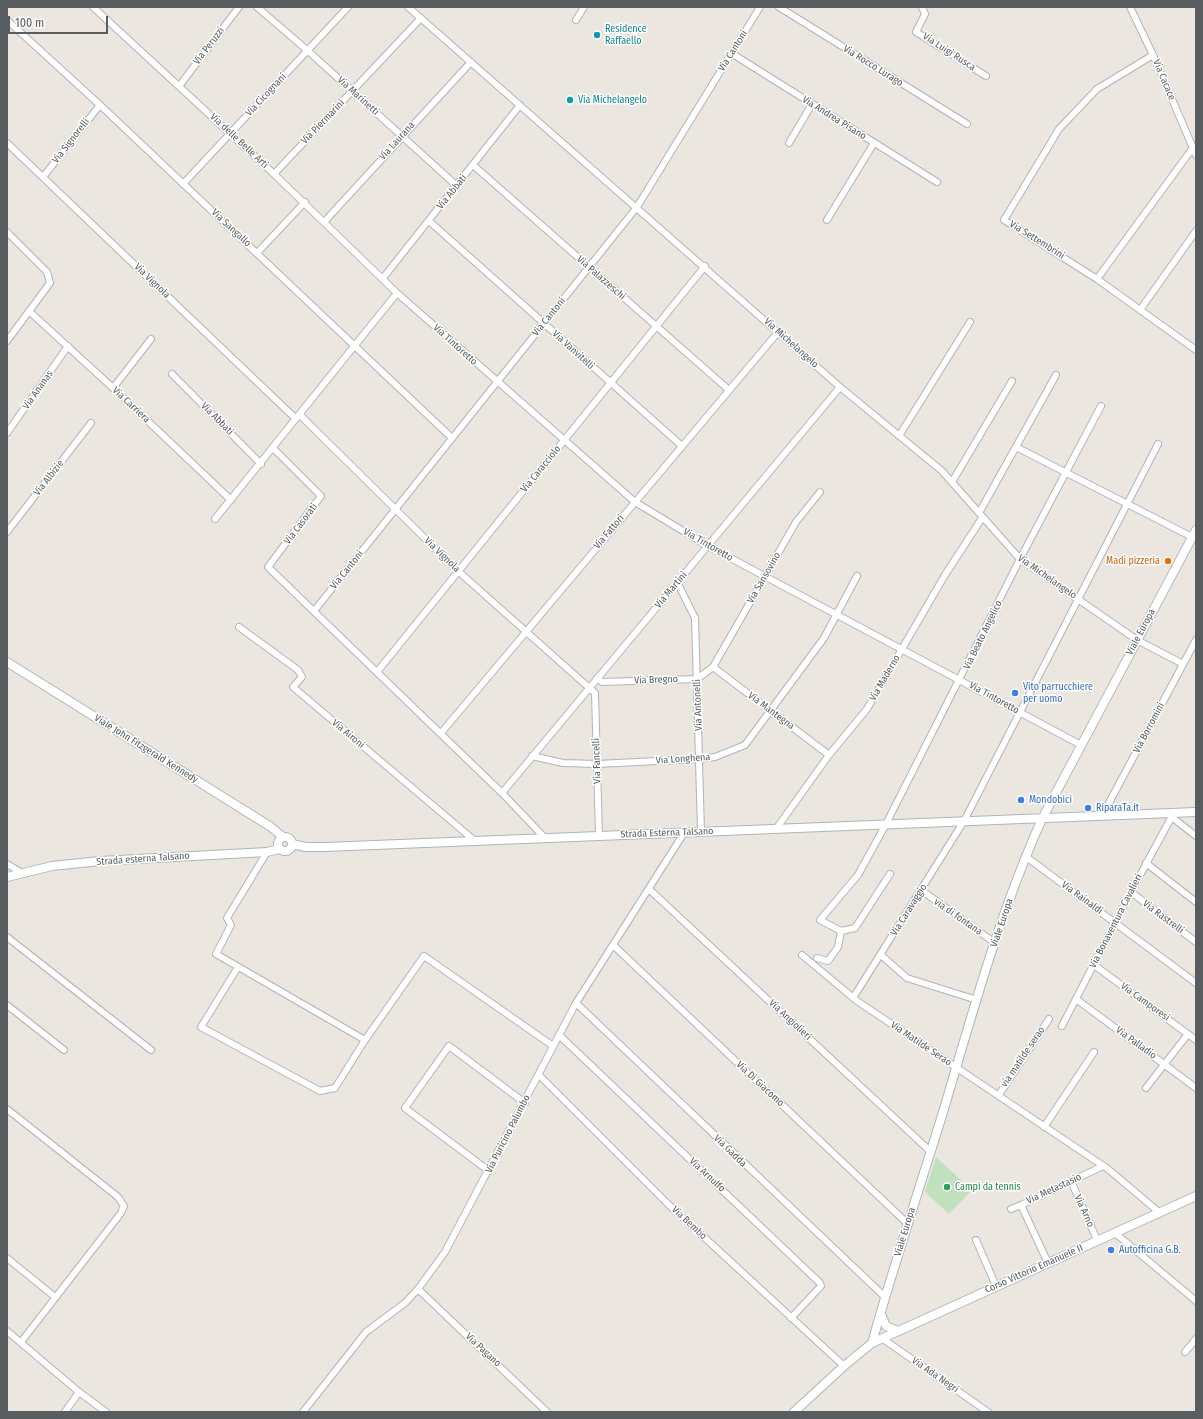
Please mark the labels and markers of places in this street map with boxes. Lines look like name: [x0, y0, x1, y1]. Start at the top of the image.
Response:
place label: Residence Raffaello: [605, 23, 647, 46]
marker: Residence Raffaello: [592, 30, 602, 40]
place label: Via Michelangelo: [578, 94, 647, 106]
marker: Via Michelangelo: [565, 95, 575, 105]
place label: Madì pizzeria: [1106, 555, 1160, 567]
marker: Madì pizzeria: [1163, 556, 1173, 566]
place label: Vito parrucchiere per uomo: [1023, 681, 1093, 704]
marker: Vito parrucchiere per uomo: [1010, 688, 1020, 698]
place label: Mondobici: [1029, 794, 1072, 806]
marker: Mondobici: [1016, 795, 1026, 805]
place label: RiparaTa.it: [1096, 802, 1139, 814]
marker: RiparaTa.it: [1083, 803, 1093, 813]
place label: Campi da tennis: [955, 1181, 1021, 1193]
marker: Campi da tennis: [942, 1182, 952, 1192]
place label: Autofficina G.B.: [1119, 1244, 1181, 1256]
marker: Autofficina G.B.: [1106, 1245, 1116, 1255]

